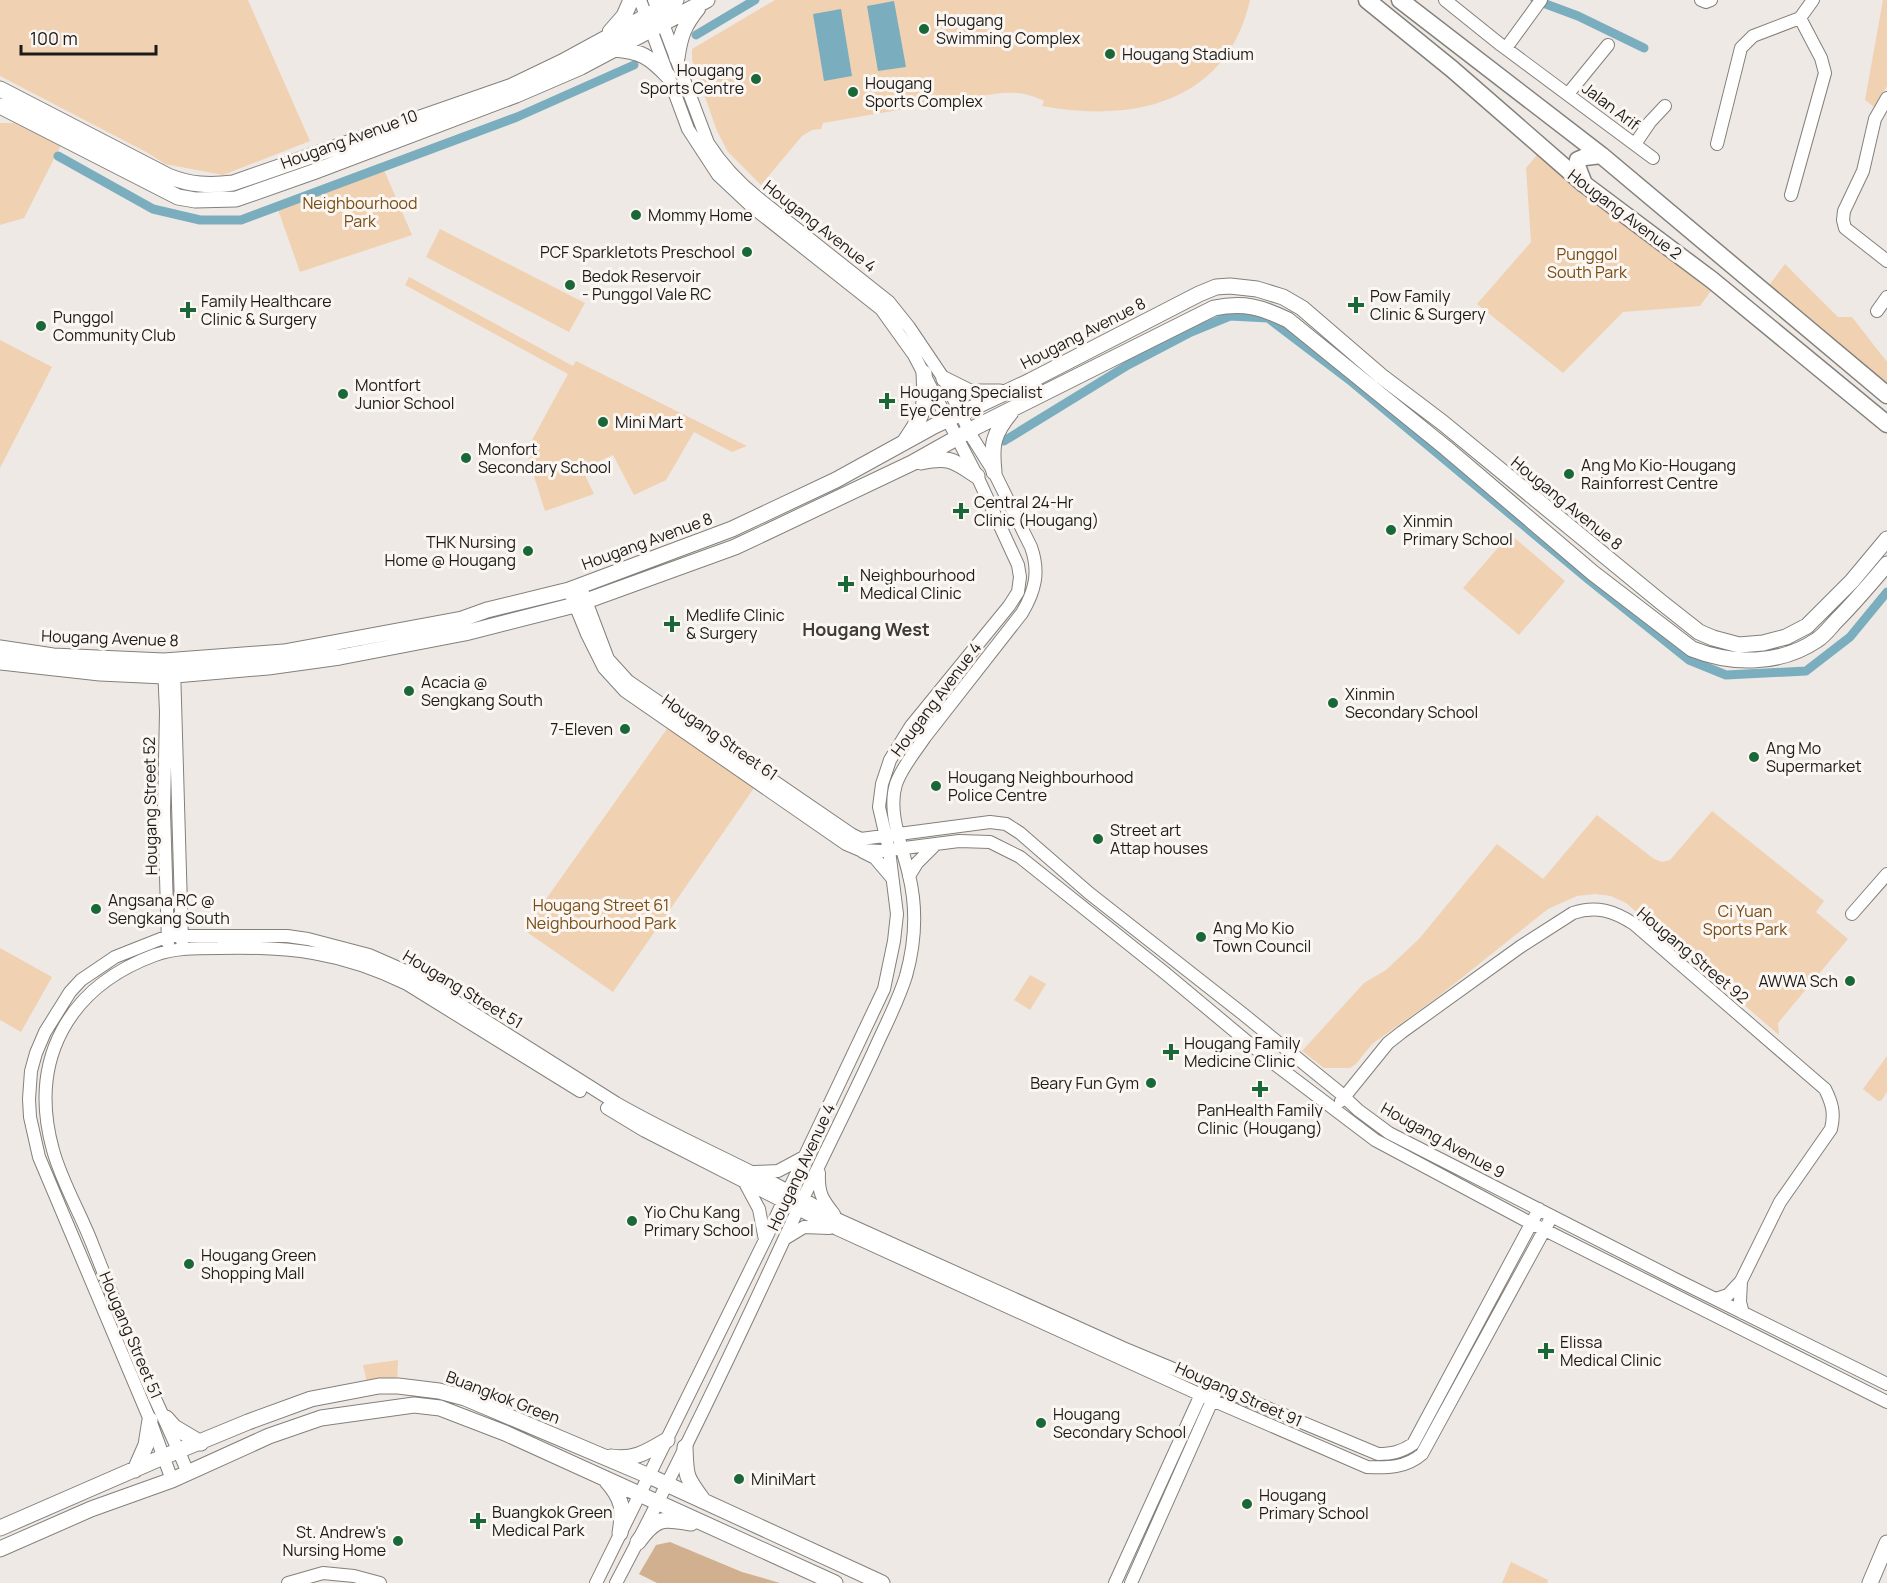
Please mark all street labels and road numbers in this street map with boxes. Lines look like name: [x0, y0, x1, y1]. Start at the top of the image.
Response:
street label: Jalan Arif: [1578, 77, 1645, 135]
street label: Hougang Avenue 10: [277, 104, 421, 174]
street label: Hougang Avenue 2: [1563, 164, 1687, 264]
street label: Hougang Avenue 4: [759, 175, 881, 277]
street label: Hougang Avenue 8: [1017, 292, 1149, 374]
street label: Hougang Avenue 8: [1507, 451, 1627, 555]
street label: Hougang Avenue 8: [579, 507, 715, 575]
street label: Hougang Avenue 8: [41, 625, 179, 651]
street label: Hougang Avenue 4: [886, 637, 986, 761]
street label: Hougang Street 61: [658, 689, 782, 785]
street label: Hougang Street 52: [138, 737, 162, 875]
street label: Hougang Street 92: [1632, 902, 1754, 1008]
street label: Hougang Street 51: [399, 945, 527, 1033]
street label: Hougang Avenue 9: [1377, 1097, 1509, 1183]
street label: Hougang Avenue 4: [762, 1100, 840, 1234]
street label: Hougang Street 51: [94, 1268, 168, 1402]
street label: Hougang Street 91: [1172, 1356, 1306, 1432]
street label: Buangkok Green: [443, 1365, 563, 1429]

